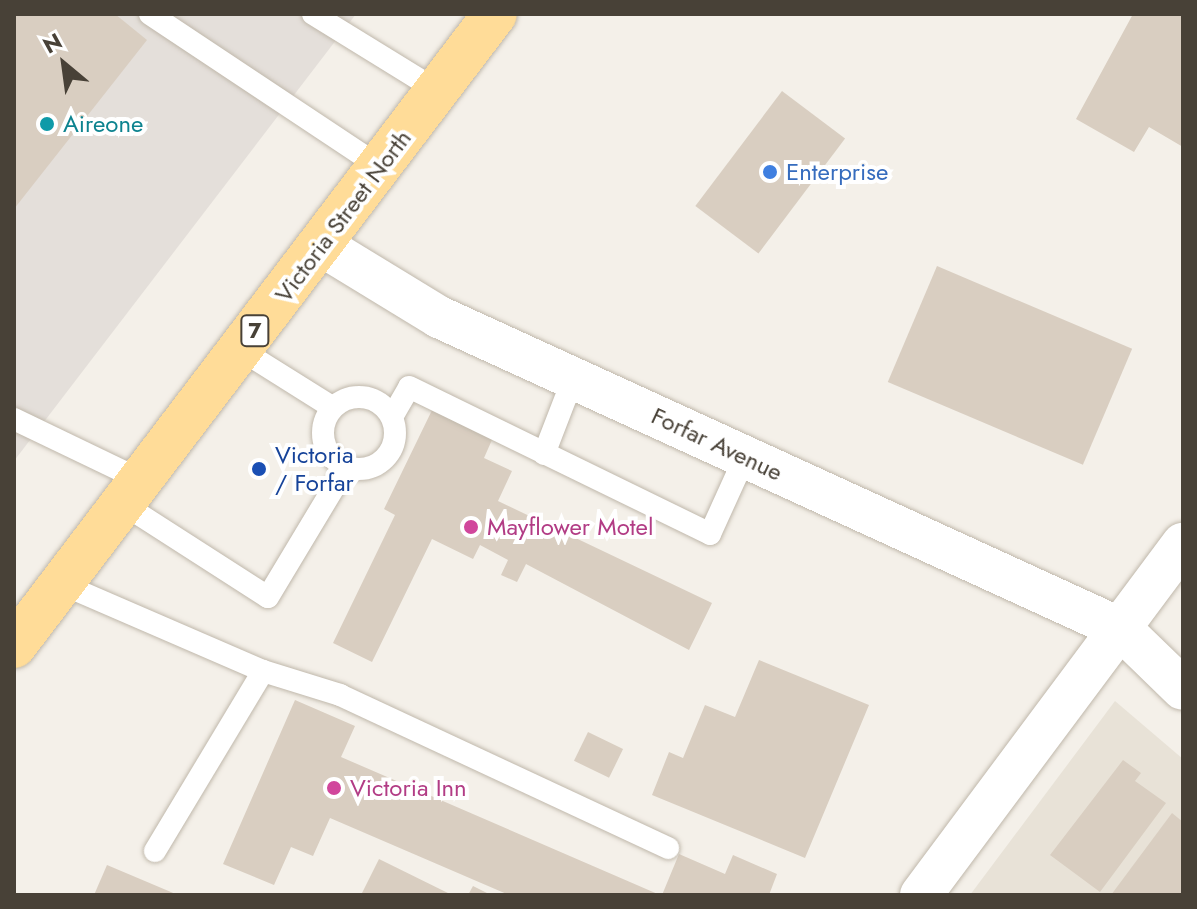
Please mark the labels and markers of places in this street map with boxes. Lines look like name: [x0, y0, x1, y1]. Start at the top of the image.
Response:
place label: Aireone: [63, 110, 143, 138]
marker: Aireone: [38, 115, 56, 133]
place label: Enterprise: [786, 158, 888, 186]
marker: Enterprise: [761, 163, 779, 181]
place label: Victoria / Forfar: [275, 441, 354, 497]
marker: Victoria / Forfar: [250, 460, 268, 478]
place label: Mayflower Motel: [487, 513, 653, 541]
marker: Mayflower Motel: [462, 518, 480, 536]
place label: Victoria Inn: [350, 774, 467, 802]
marker: Victoria Inn: [325, 779, 343, 797]

